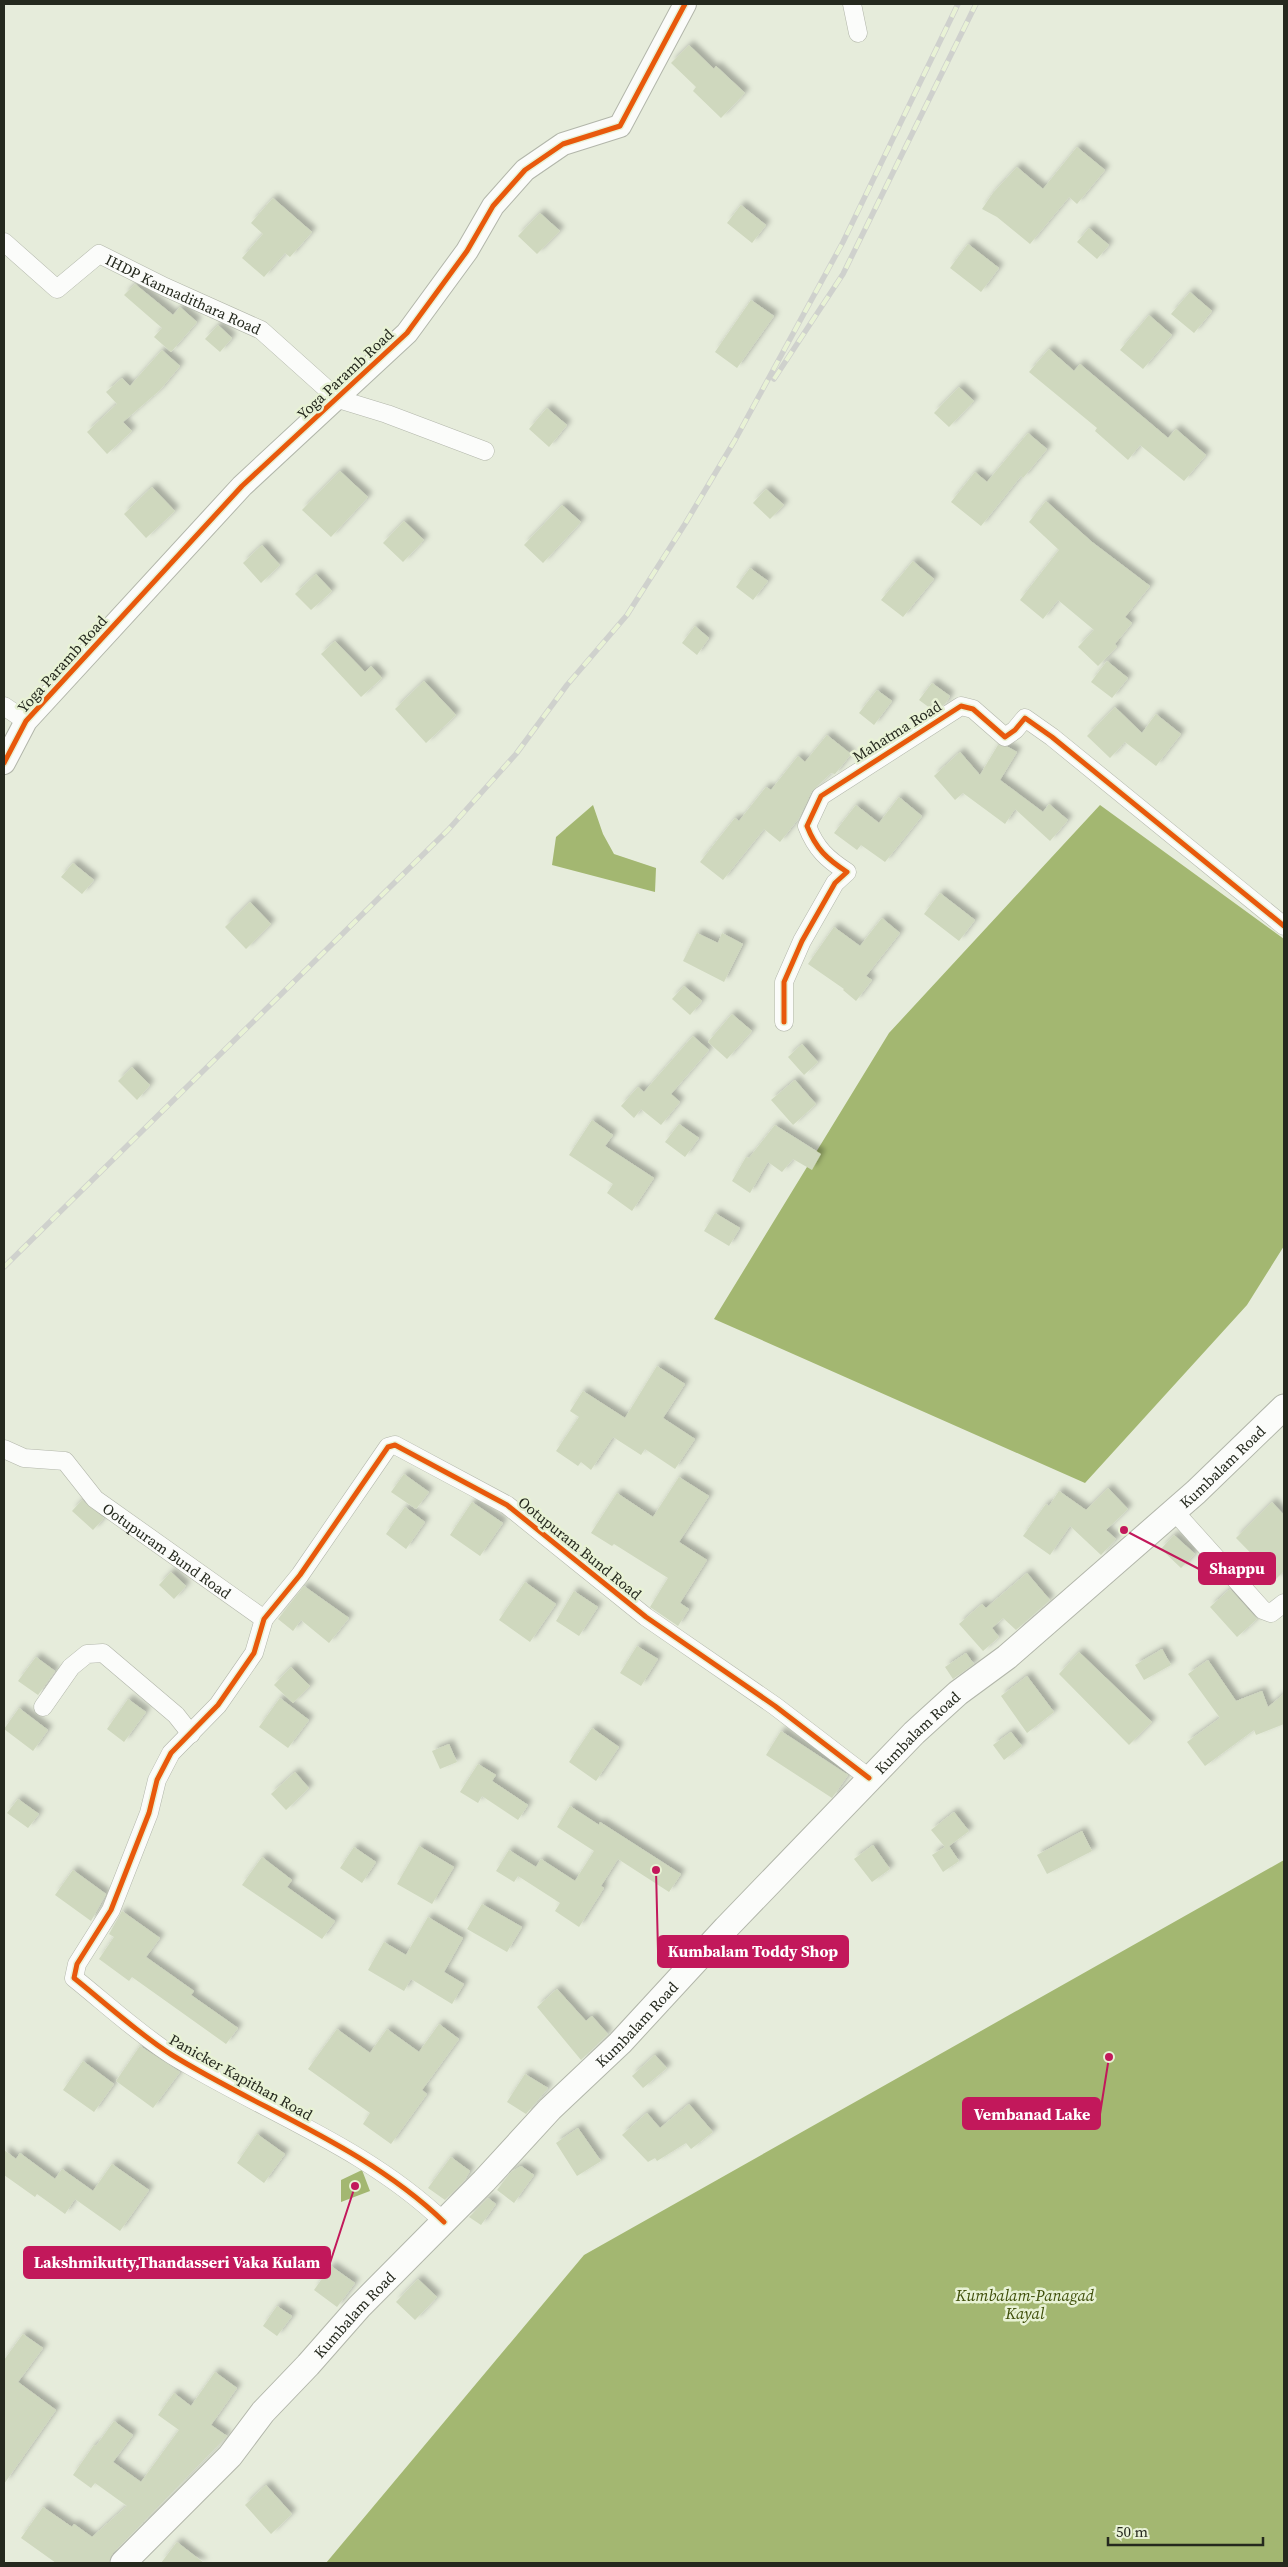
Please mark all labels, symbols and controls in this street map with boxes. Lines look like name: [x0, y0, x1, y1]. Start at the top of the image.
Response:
street label: IHDP Kannadithara Road: [102, 249, 265, 339]
street label: Yoga Paramb Road: [292, 323, 398, 424]
street label: Yoga Paramb Road: [12, 610, 112, 717]
street label: Mahatma Road: [849, 695, 946, 767]
street label: Kumbalam Road: [1175, 1420, 1270, 1512]
street label: Ootupuram Bund Road: [514, 1492, 647, 1605]
street label: Ootupuram Bund Road: [99, 1497, 236, 1603]
callout: Shappu: [1199, 1553, 1275, 1584]
text: Shappu: [1209, 1557, 1265, 1579]
street label: Kumbalam Road: [870, 1686, 965, 1778]
callout: Kumbalam Toddy Shop: [658, 1936, 848, 1967]
text: Kumbalam Toddy Shop: [668, 1940, 838, 1962]
street label: Kumbalam Road: [591, 1976, 683, 2072]
street label: Panicker Kapithan Road: [166, 2029, 317, 2125]
callout: Vembanad Lake: [963, 2098, 1100, 2129]
text: Vembanad Lake: [974, 2103, 1090, 2125]
callout: Lakshmikutty,Thandasseri Vaka Kulam: [24, 2247, 330, 2278]
text: Lakshmikutty,Thandasseri Vaka Kulam: [34, 2251, 321, 2273]
street label: Kumbalam Road: [309, 2266, 400, 2362]
water label: Kumbalam-Panagad Kayal: [955, 2284, 1095, 2324]
scale bar: [1108, 2514, 1263, 2546]
text: 50 m: [1116, 2521, 1148, 2542]

